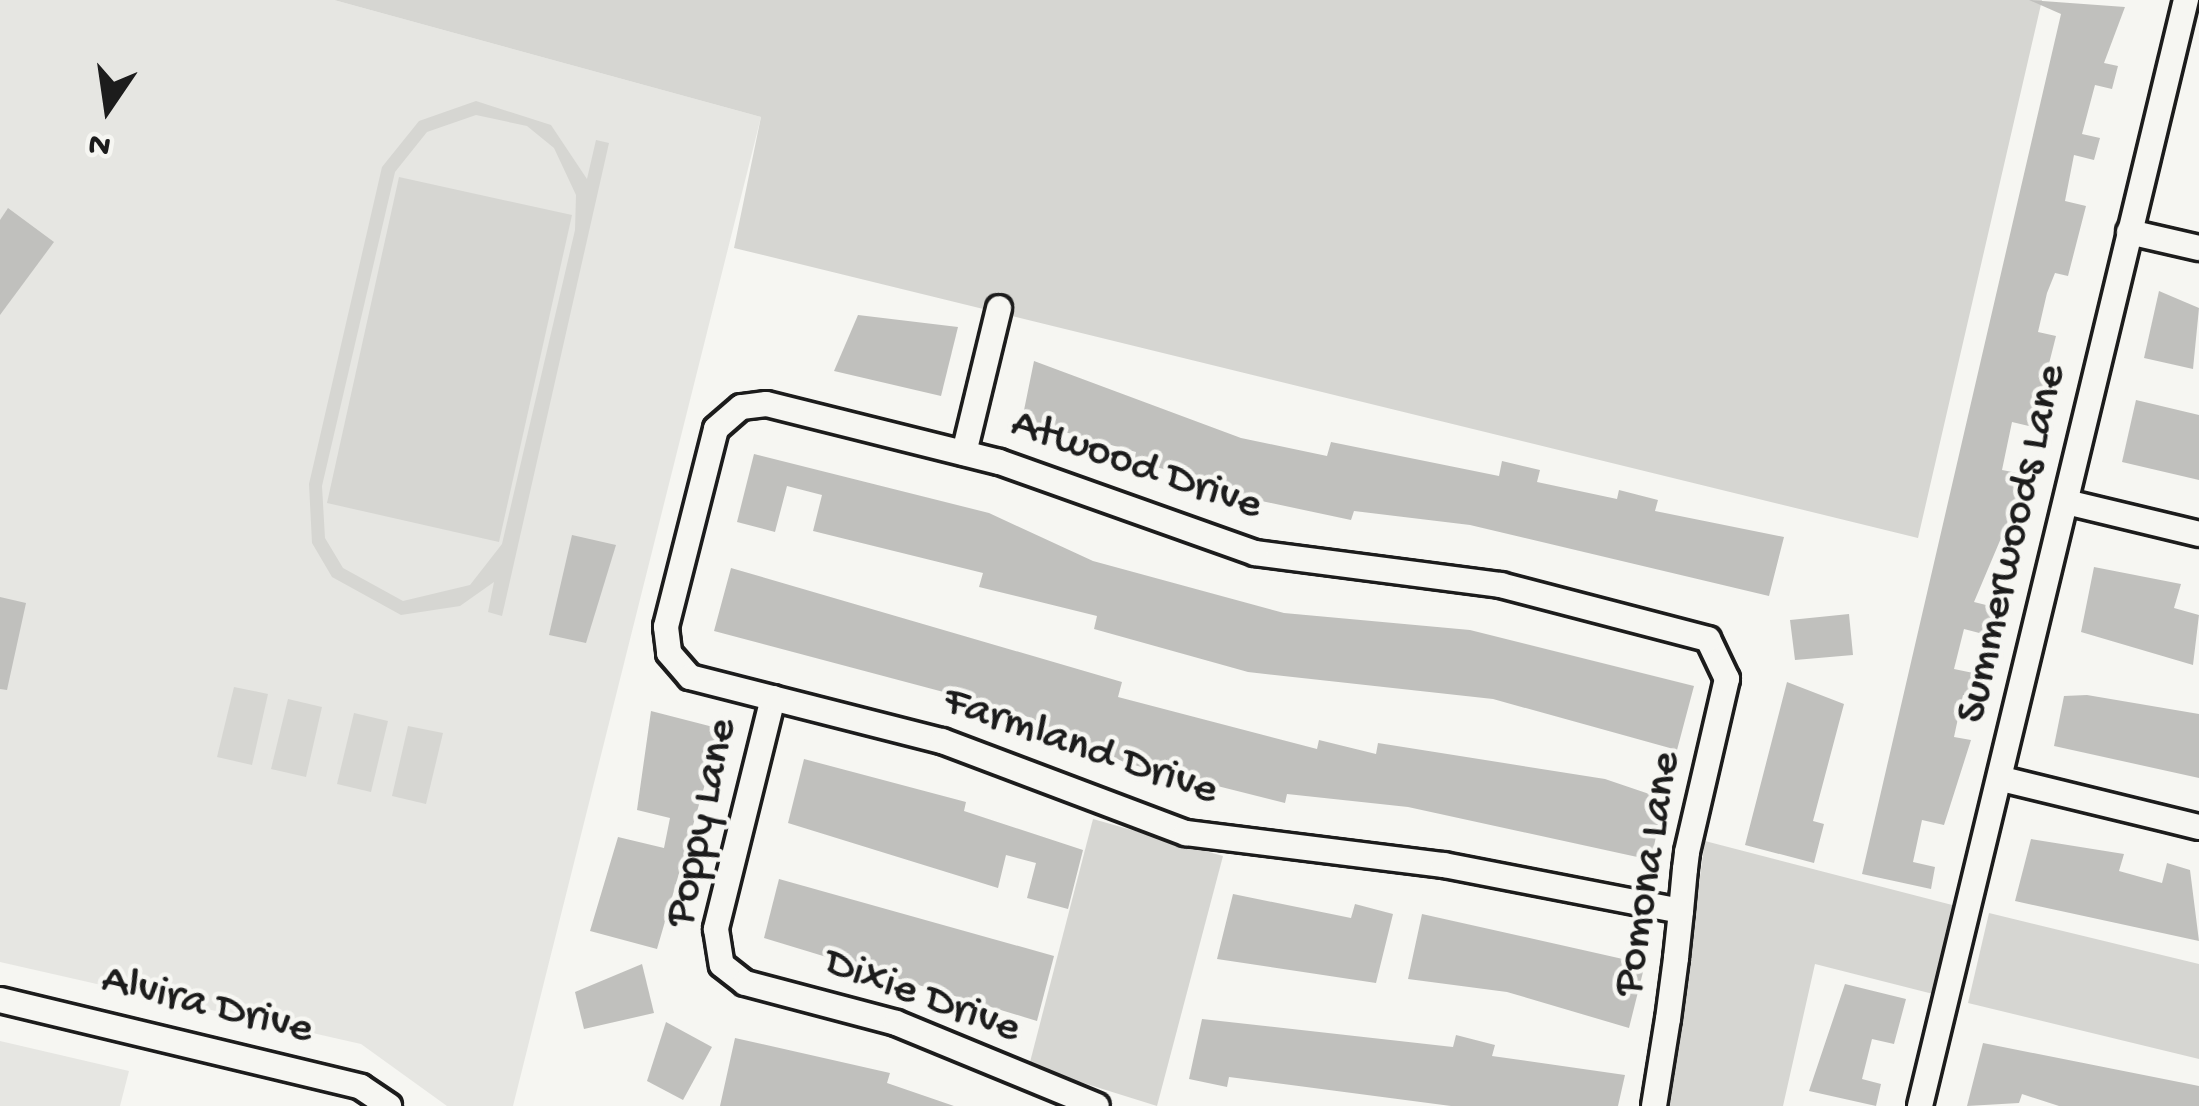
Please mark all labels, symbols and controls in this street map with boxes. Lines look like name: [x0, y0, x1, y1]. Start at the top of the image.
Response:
north arrow: [48, 48, 168, 168]
text: N: [85, 122, 115, 164]
street label: Summerwoods Lane: [1945, 359, 2081, 729]
street label: Atwood Drive: [1004, 398, 1268, 534]
street label: Farmland Drive: [935, 675, 1225, 819]
street label: Poppy Lane: [655, 714, 751, 932]
street label: Pomona Lane: [1603, 748, 1695, 1000]
street label: Dixie Drive: [817, 937, 1027, 1057]
street label: Alvira Drive: [96, 954, 318, 1058]

